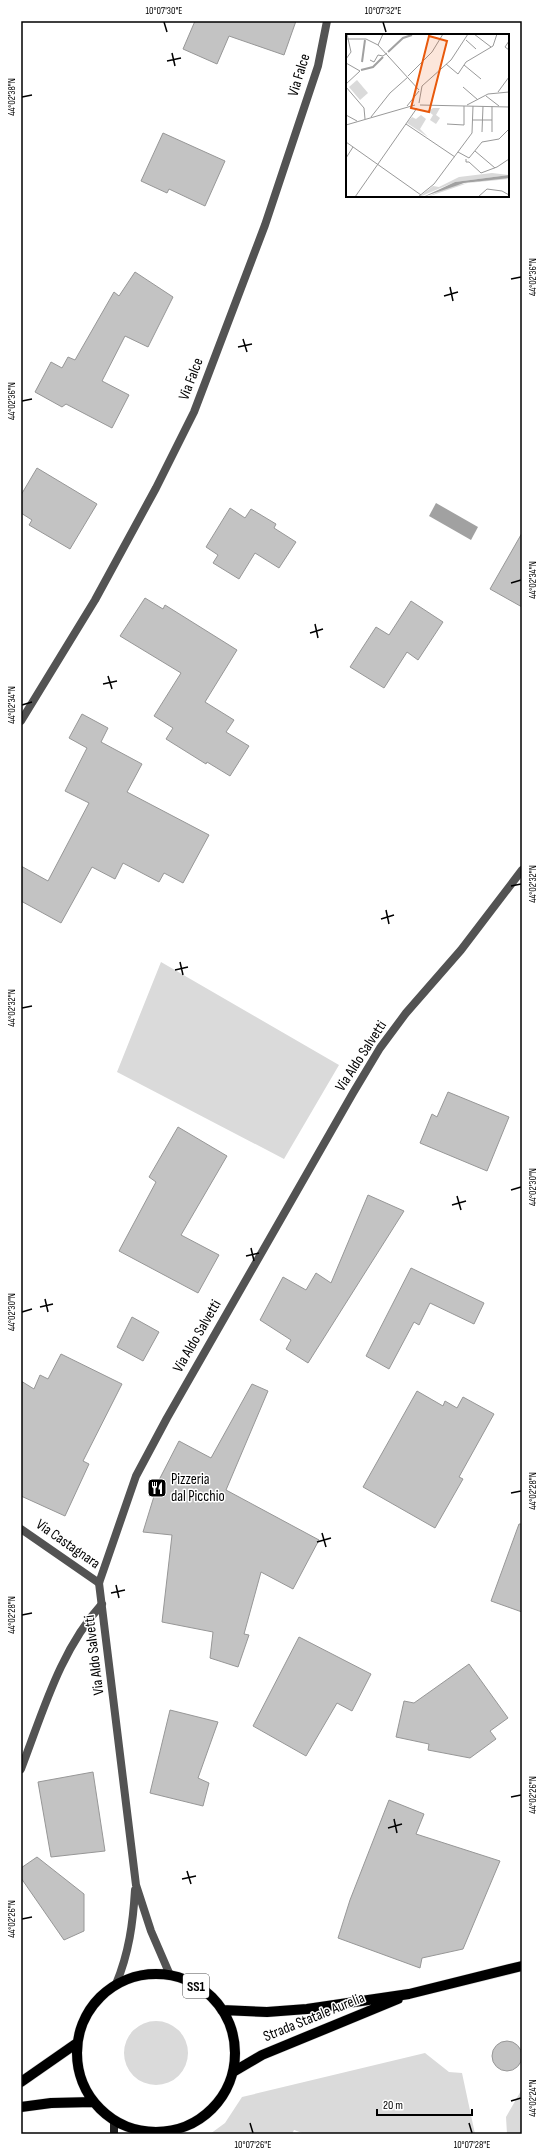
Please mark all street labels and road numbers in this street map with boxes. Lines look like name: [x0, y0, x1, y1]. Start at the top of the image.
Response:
street label: Via Falce: [284, 51, 314, 99]
street label: Via Falce: [174, 355, 208, 403]
street label: Via Aldo Salvetti: [331, 1017, 391, 1095]
street label: Via Aldo Salvetti: [169, 1296, 225, 1376]
street label: Via Castagnara: [32, 1515, 104, 1573]
street label: Via Aldo Salvetti: [80, 1614, 108, 1696]
road number: SS1: [183, 1974, 209, 1998]
street label: Strada Statale Aurelia: [260, 1988, 368, 2046]

